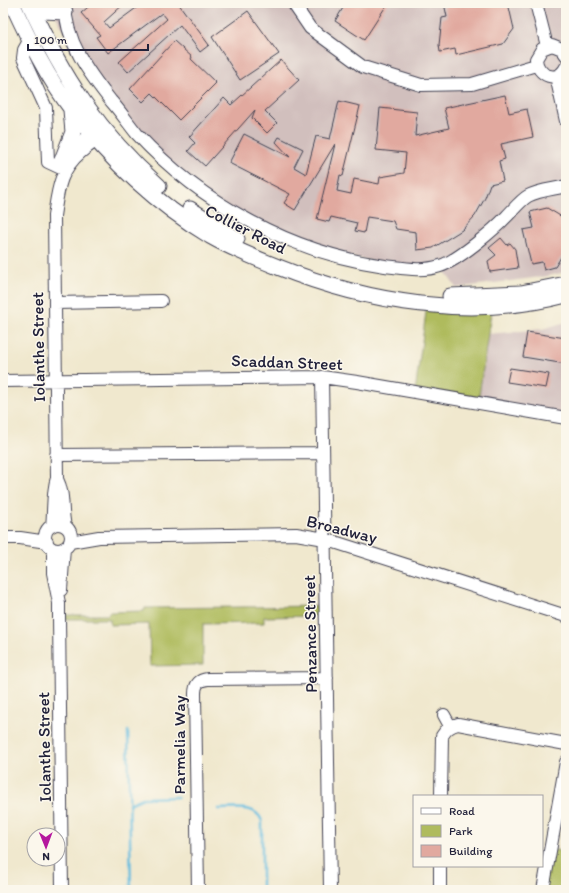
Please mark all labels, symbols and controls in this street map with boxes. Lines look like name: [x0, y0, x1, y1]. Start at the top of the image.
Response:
scale bar: [28, 26, 148, 52]
text: 100 m: [34, 33, 67, 47]
street label: Collier Road: [202, 200, 291, 258]
street label: Iolanthe Street: [27, 292, 49, 402]
street label: Scaddan Street: [231, 350, 343, 374]
street label: Broadway: [305, 511, 379, 547]
street label: Penzance Street: [299, 575, 321, 693]
street label: Iolanthe Street: [33, 692, 55, 802]
street label: Parmelia Way: [169, 695, 189, 795]
legend: [413, 795, 543, 867]
text: Road: [449, 804, 475, 818]
text: Park: [449, 824, 473, 838]
north arrow: [26, 827, 66, 867]
text: Building: [449, 844, 493, 858]
text: N: [42, 850, 50, 863]

